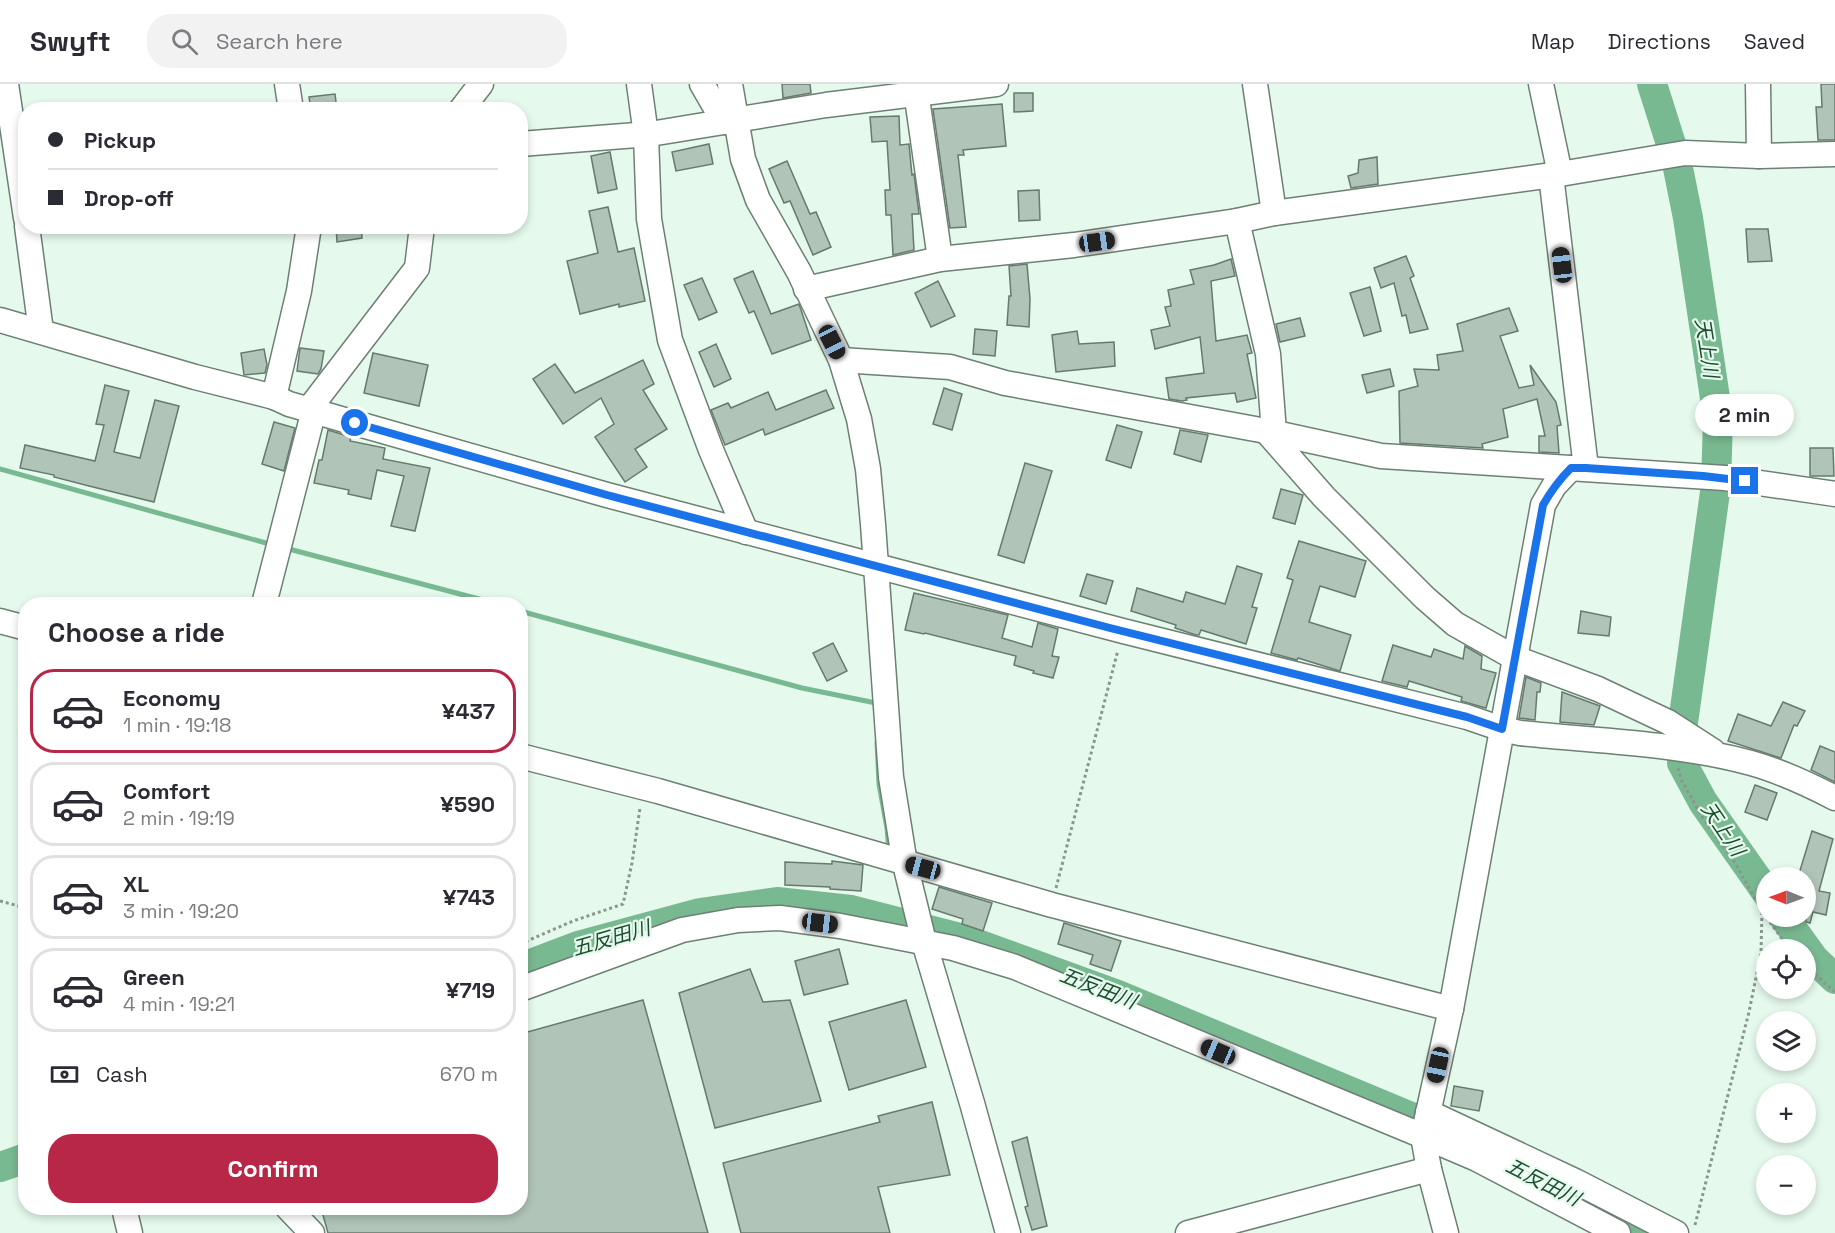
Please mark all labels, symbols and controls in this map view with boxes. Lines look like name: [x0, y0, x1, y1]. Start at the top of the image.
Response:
search box: [147, 14, 567, 68]
text: Swyft: [30, 23, 111, 59]
icon: search: [168, 25, 201, 58]
text: Search here: [216, 27, 343, 55]
text: Map: [1531, 28, 1575, 55]
text: Directions: [1608, 28, 1711, 55]
text: Saved: [1744, 28, 1805, 55]
text: Pickup: [84, 126, 156, 154]
text: Drop-off: [84, 184, 174, 212]
car: [1078, 231, 1116, 253]
car: [1551, 246, 1573, 284]
water label: 天上川: [1689, 316, 1725, 382]
car: [816, 322, 848, 362]
callout: 2 min: [1696, 394, 1794, 436]
text: 2 min: [1719, 402, 1770, 428]
route start: [341, 409, 368, 436]
route end: [1731, 467, 1758, 494]
text: Choose a ride: [48, 615, 225, 650]
icon: car: [51, 684, 105, 738]
text: Economy: [123, 684, 221, 712]
text: ¥437: [442, 697, 495, 725]
text: 1 min · 19:18: [123, 712, 231, 738]
icon: car: [51, 777, 105, 831]
text: Comfort: [123, 777, 211, 805]
text: ¥590: [440, 790, 495, 818]
water label: 天上川: [1695, 797, 1752, 863]
text: 2 min · 19:19: [123, 805, 235, 831]
car: [903, 855, 943, 881]
north arrow: [1756, 867, 1816, 927]
map controls: [1756, 867, 1816, 1215]
icon: car: [51, 870, 105, 924]
text: XL: [123, 870, 149, 898]
text: ¥743: [443, 883, 495, 911]
text: 3 min · 19:20: [123, 898, 239, 924]
car: [801, 912, 839, 934]
water label: 五反田川: [569, 914, 655, 962]
button: locate: [1756, 939, 1816, 999]
water label: 五反田川: [1056, 962, 1142, 1015]
icon: car: [51, 963, 105, 1017]
text: Green: [123, 963, 185, 991]
text: ¥719: [446, 976, 495, 1004]
text: 4 min · 19:21: [123, 991, 235, 1017]
button: layers: [1756, 1011, 1816, 1071]
car: [1198, 1037, 1238, 1067]
car: [1425, 1046, 1451, 1084]
icon: cash: [48, 1058, 81, 1091]
text: Cash: [96, 1060, 148, 1088]
text: 670 m: [440, 1061, 498, 1087]
button: +: [1756, 1083, 1816, 1143]
button: Confirm: [48, 1134, 498, 1203]
water label: 五反田川: [1501, 1152, 1586, 1213]
button: −: [1756, 1155, 1816, 1215]

